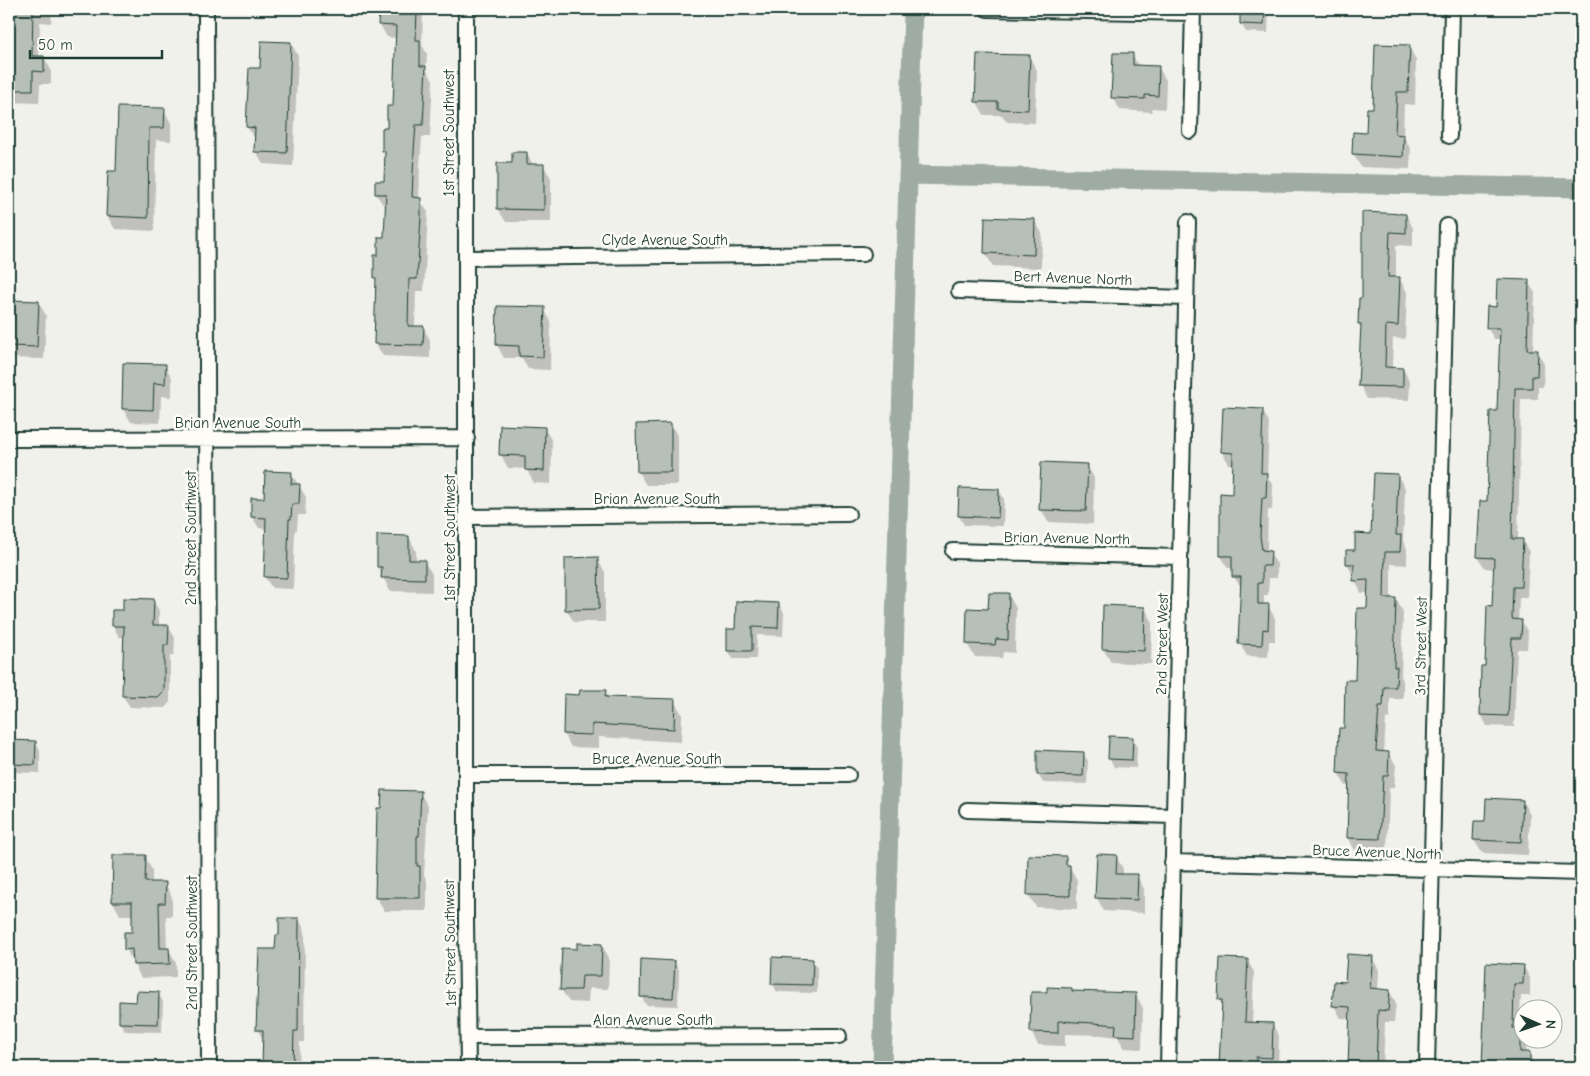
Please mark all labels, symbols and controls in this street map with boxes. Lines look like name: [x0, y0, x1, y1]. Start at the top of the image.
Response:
scale bar: [30, 28, 162, 60]
text: 50 m: [38, 36, 73, 54]
street label: 1st Street Southwest: [440, 69, 458, 197]
street label: Clyde Avenue South: [602, 231, 728, 249]
street label: Bert Avenue North: [1013, 267, 1133, 289]
street label: Brian Avenue South: [175, 414, 301, 432]
street label: 2nd Street Southwest: [182, 470, 200, 605]
street label: 1st Street Southwest: [441, 474, 459, 602]
street label: Brian Avenue South: [594, 490, 720, 508]
street label: Brian Avenue North: [1004, 528, 1130, 548]
street label: 2nd Street West: [1152, 592, 1172, 695]
street label: 3rd Street West: [1411, 596, 1431, 695]
street label: Bruce Avenue South: [592, 750, 722, 768]
street label: Bruce Avenue North: [1312, 841, 1442, 863]
street label: 2nd Street Southwest: [183, 875, 201, 1010]
street label: 1st Street Southwest: [440, 879, 460, 1007]
north arrow: [1512, 998, 1562, 1048]
street label: Alan Avenue South: [593, 1011, 713, 1029]
text: N: [1542, 1020, 1559, 1029]

